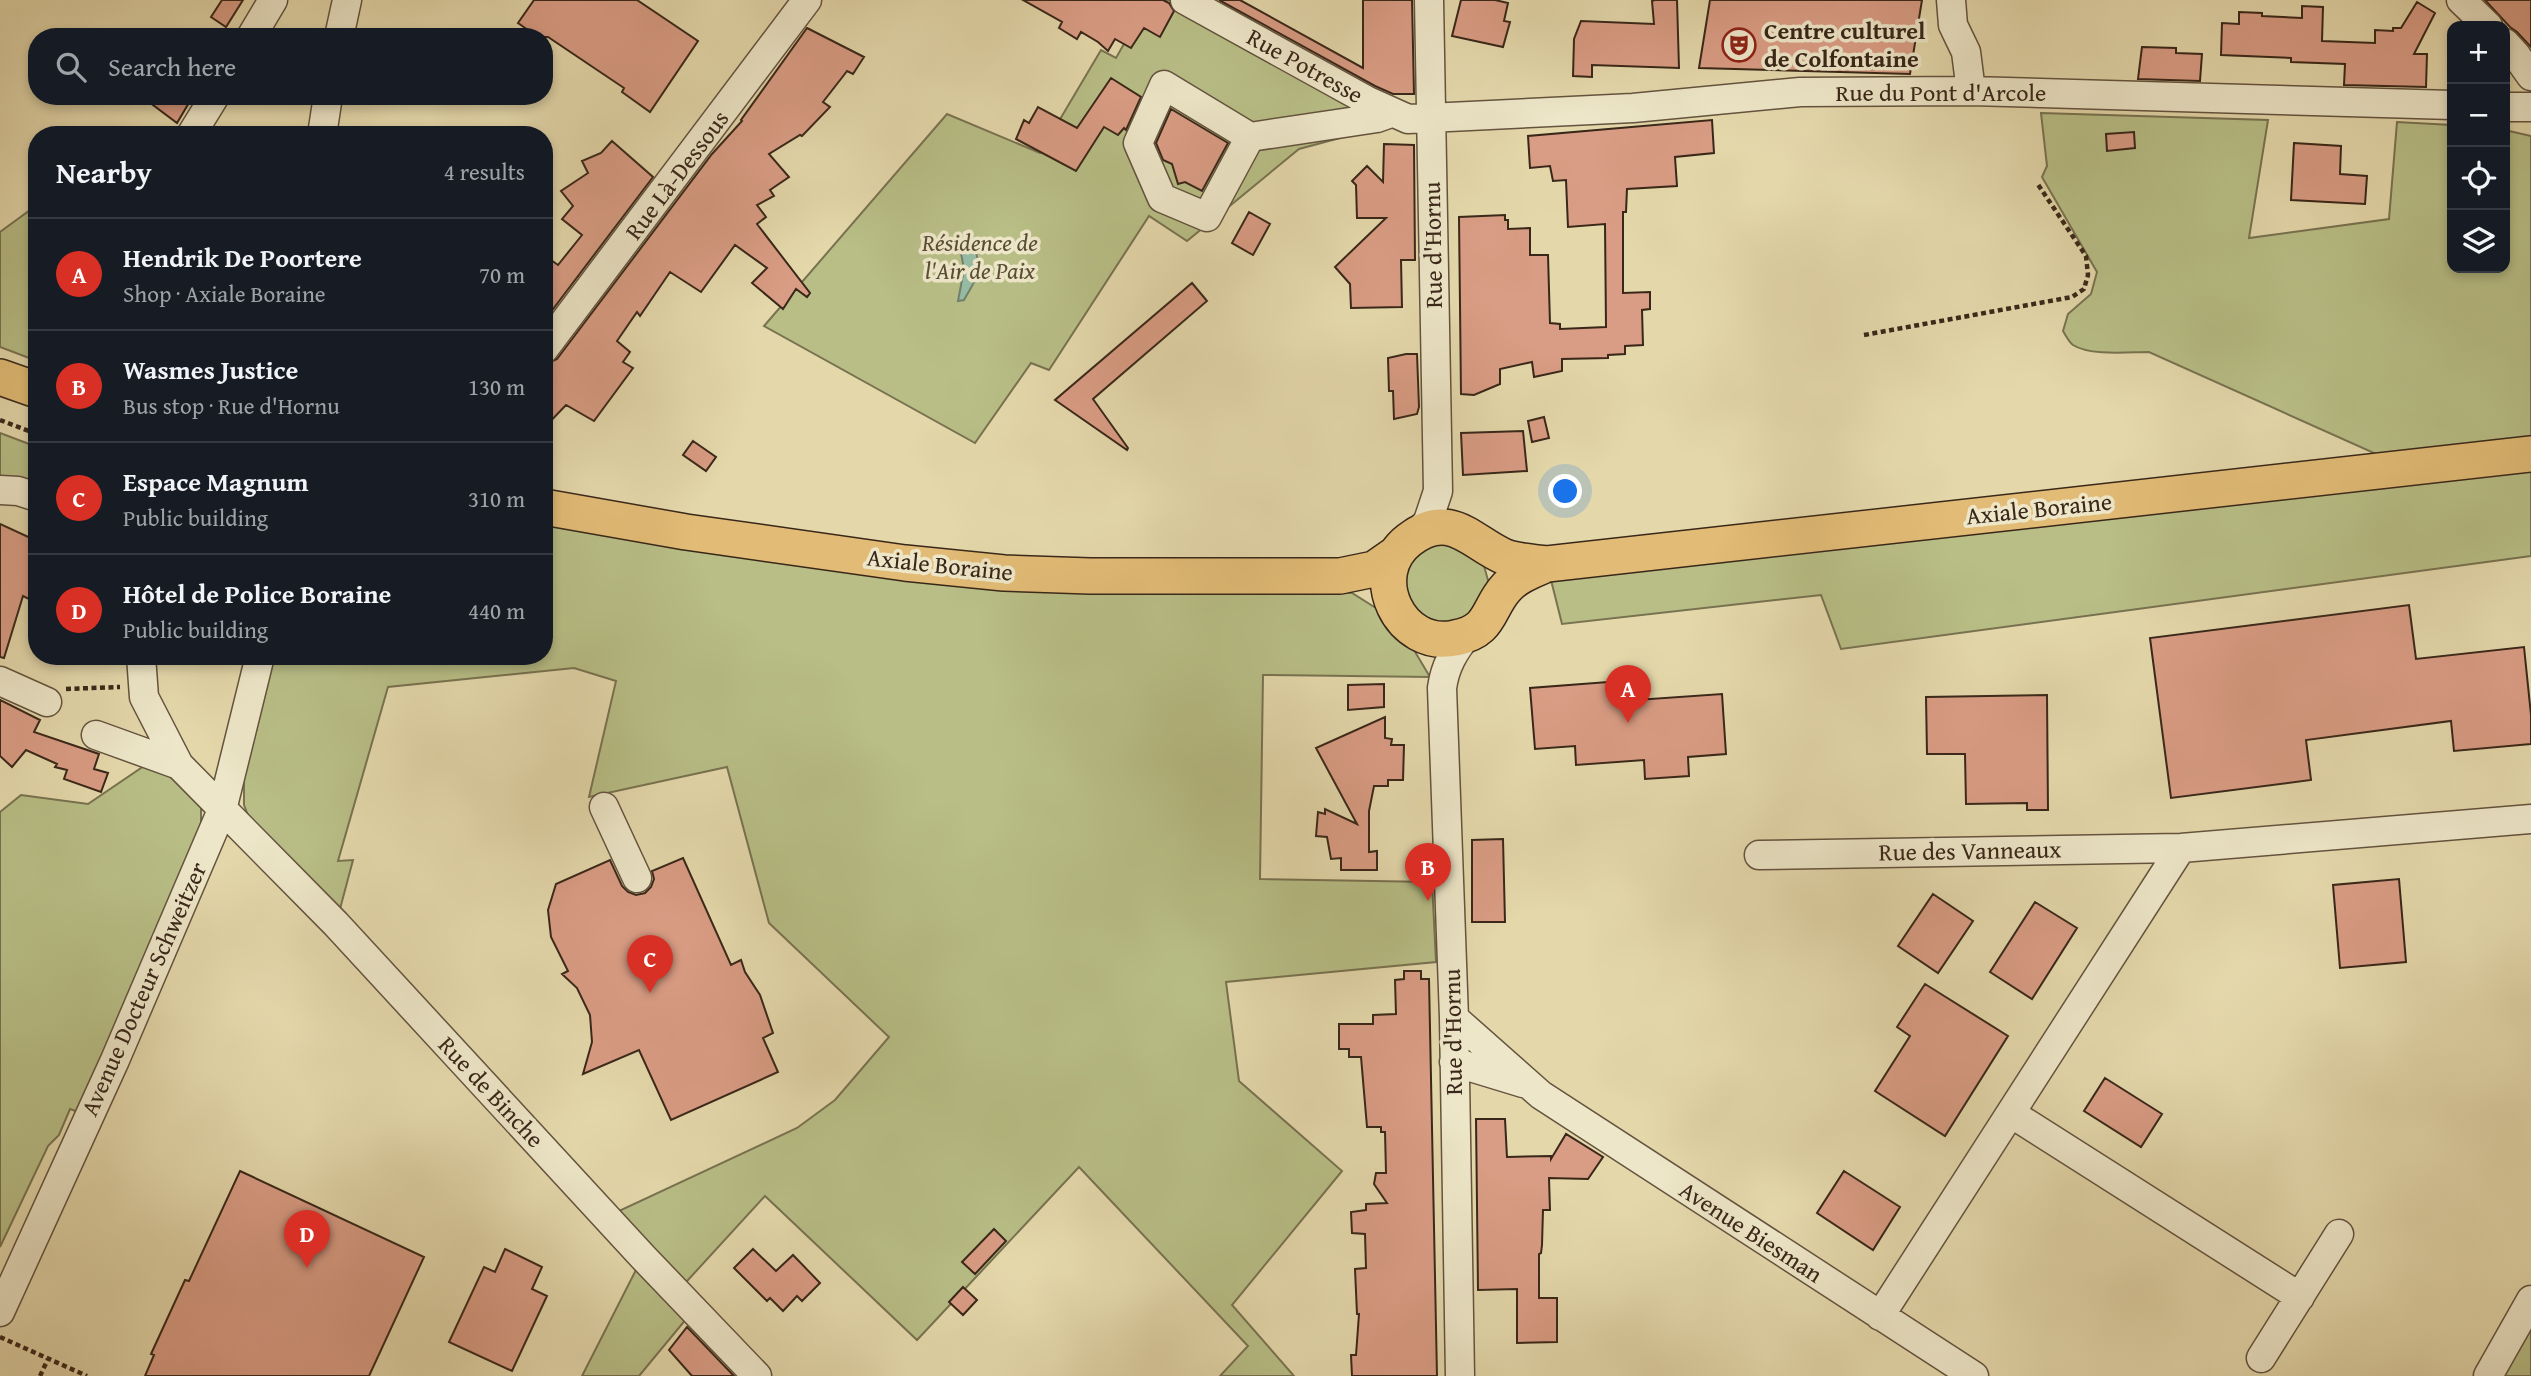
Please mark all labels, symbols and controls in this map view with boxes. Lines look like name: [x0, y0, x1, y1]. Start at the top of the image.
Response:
place label: Centre culturel de Colfontaine: [1764, 13, 1926, 76]
street label: Rue Potresse: [1241, 19, 1370, 112]
map controls: [2447, 21, 2510, 273]
button: +: [2447, 21, 2510, 84]
theatre icon: Centre culturel de Colfontaine: [1720, 26, 1758, 64]
search box: [28, 28, 553, 105]
text: Search here: [108, 47, 236, 86]
icon: search: [52, 48, 90, 86]
street label: Rue du Pont d'Arcole: [1836, 75, 2046, 110]
button: −: [2447, 84, 2510, 147]
street label: Rue Là-Dessous: [616, 103, 737, 247]
button: locate: [2447, 147, 2510, 210]
text: Nearby: [56, 150, 152, 194]
text: 4 results: [444, 155, 525, 188]
street label: Rue d'Hornu: [1414, 181, 1451, 309]
button: layers: [2447, 210, 2510, 273]
park label: Résidence de l'Air de Paix: [921, 225, 1038, 288]
text: Hendrik De Poortere: [123, 238, 362, 277]
text: A: [72, 258, 86, 291]
text: 70 m: [479, 258, 525, 291]
text: Shop · Axiale Boraine: [123, 277, 326, 310]
text: Wasmes Justice: [123, 350, 298, 389]
text: B: [72, 370, 86, 403]
text: 130 m: [468, 370, 525, 403]
text: Bus stop · Rue d'Hornu: [123, 389, 340, 422]
text: Espace Magnum: [123, 462, 309, 501]
your location: [1548, 474, 1582, 508]
text: C: [72, 482, 86, 515]
text: 310 m: [468, 482, 525, 515]
street label: Axiale Boraine: [1964, 483, 2114, 534]
text: Public building: [123, 501, 268, 534]
street label: Axiale Boraine: [865, 539, 1015, 590]
text: Hôtel de Police Boraine: [123, 574, 391, 613]
text: D: [72, 594, 86, 627]
text: 440 m: [468, 594, 525, 627]
text: Public building: [123, 613, 268, 646]
pin: A: [1605, 665, 1651, 723]
street label: Rue des Vanneaux: [1878, 831, 2062, 870]
pin: B: [1405, 843, 1451, 901]
street label: Avenue Docteur Schweitzer: [72, 856, 215, 1121]
pin: C: [627, 935, 673, 993]
street label: Rue d'Hornu: [1434, 968, 1471, 1096]
street label: Rue de Binche: [430, 1028, 552, 1155]
street label: Avenue Biesman: [1673, 1172, 1830, 1291]
pin: D: [284, 1210, 330, 1268]

